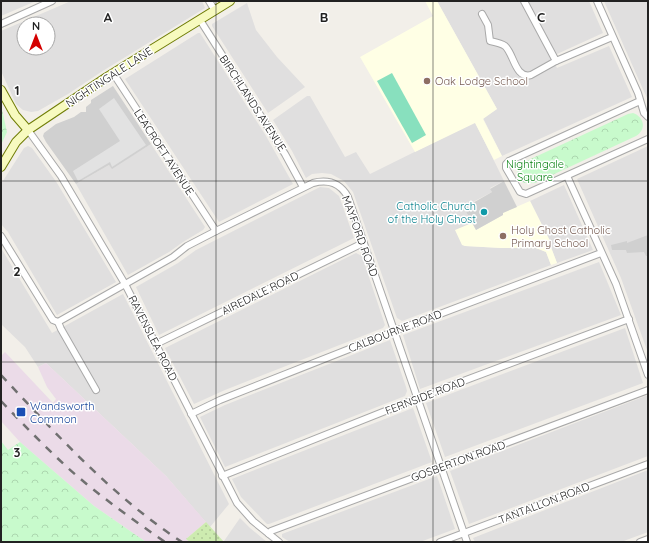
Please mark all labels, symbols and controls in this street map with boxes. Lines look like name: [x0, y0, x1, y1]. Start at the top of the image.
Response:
text: A: [104, 9, 113, 25]
text: B: [320, 9, 328, 25]
text: C: [537, 9, 545, 25]
north arrow: [16, 16, 56, 56]
text: N: [32, 19, 40, 33]
street label: NIGHTINGALE LANE: [63, 44, 155, 110]
street label: BIRCHLANDS AVENUE: [217, 52, 289, 154]
place label: Oak Lodge School: [435, 74, 528, 88]
marker: Oak Lodge School: [422, 76, 432, 86]
text: 1: [14, 82, 20, 98]
street label: LEACROFT AVENUE: [131, 106, 197, 198]
park label: Nightingale Square: [506, 157, 564, 184]
street label: MAYFORD ROAD: [339, 193, 381, 279]
place label: Catholic Church of the Holy Ghost: [388, 199, 476, 226]
marker: Catholic Church of the Holy Ghost: [479, 207, 489, 217]
place label: Holy Ghost Catholic Primary School: [511, 223, 611, 250]
marker: Holy Ghost Catholic Primary School: [498, 231, 508, 241]
text: 2: [13, 263, 21, 279]
street label: AIREDALE ROAD: [219, 268, 301, 318]
street label: RAVENSLEA ROAD: [125, 293, 181, 383]
street label: CALBOURNE ROAD: [346, 307, 444, 355]
street label: FERNSIDE ROAD: [383, 374, 467, 418]
place label: Wandsworth Common: [30, 399, 95, 426]
marker: Wandsworth Common: [15, 406, 27, 418]
street label: GOSBERTON ROAD: [409, 437, 507, 485]
text: 3: [14, 444, 21, 460]
street label: TANTALLON ROAD: [497, 479, 591, 527]

